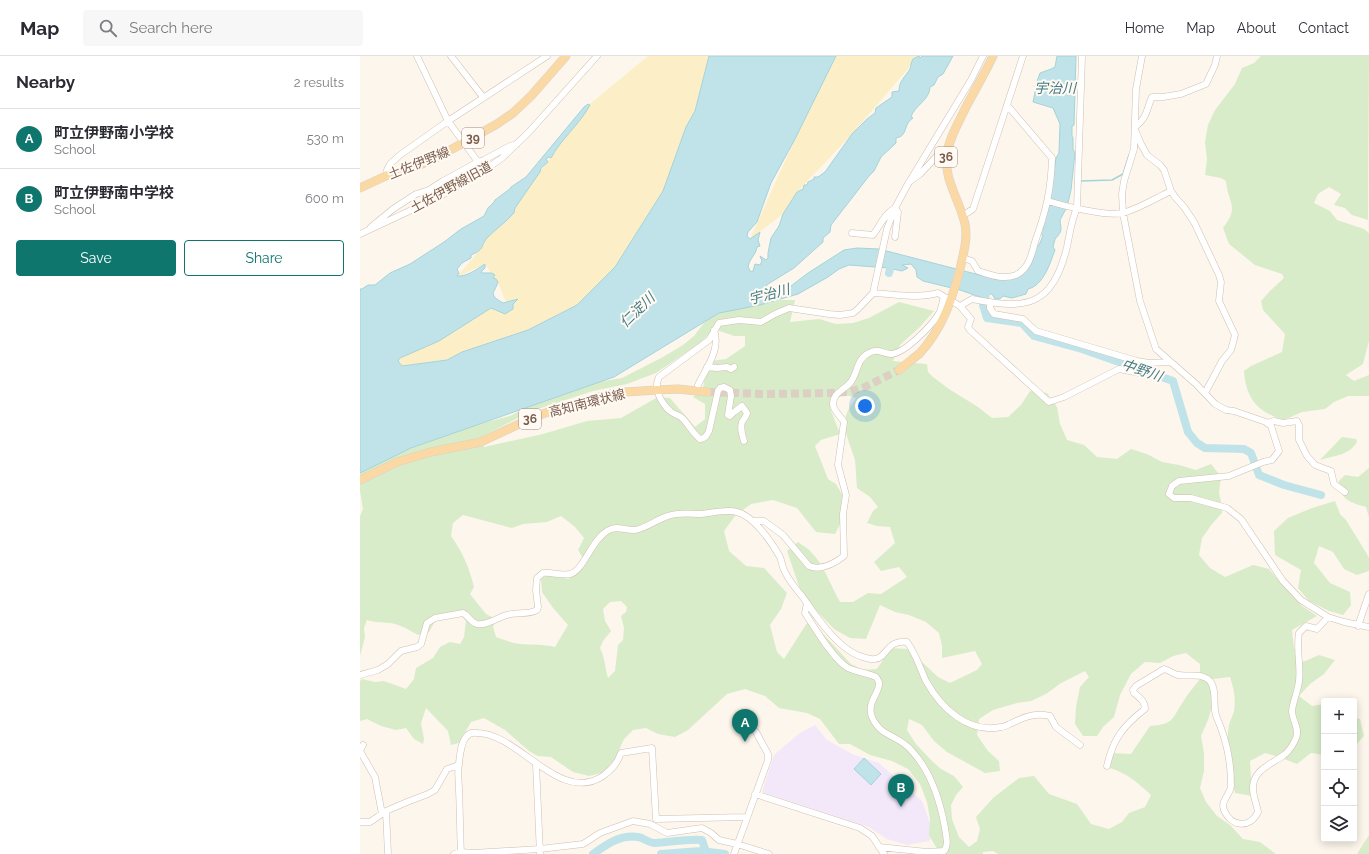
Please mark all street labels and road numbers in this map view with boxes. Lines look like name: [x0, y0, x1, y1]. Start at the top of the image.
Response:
road number: 39: [462, 128, 484, 148]
street label: 土佐伊野線: [386, 144, 452, 182]
road number: 36: [935, 147, 957, 167]
street label: 土佐伊野線旧道: [408, 158, 494, 216]
street label: 高知南環状線: [547, 386, 627, 420]
road number: 36: [519, 409, 541, 429]

